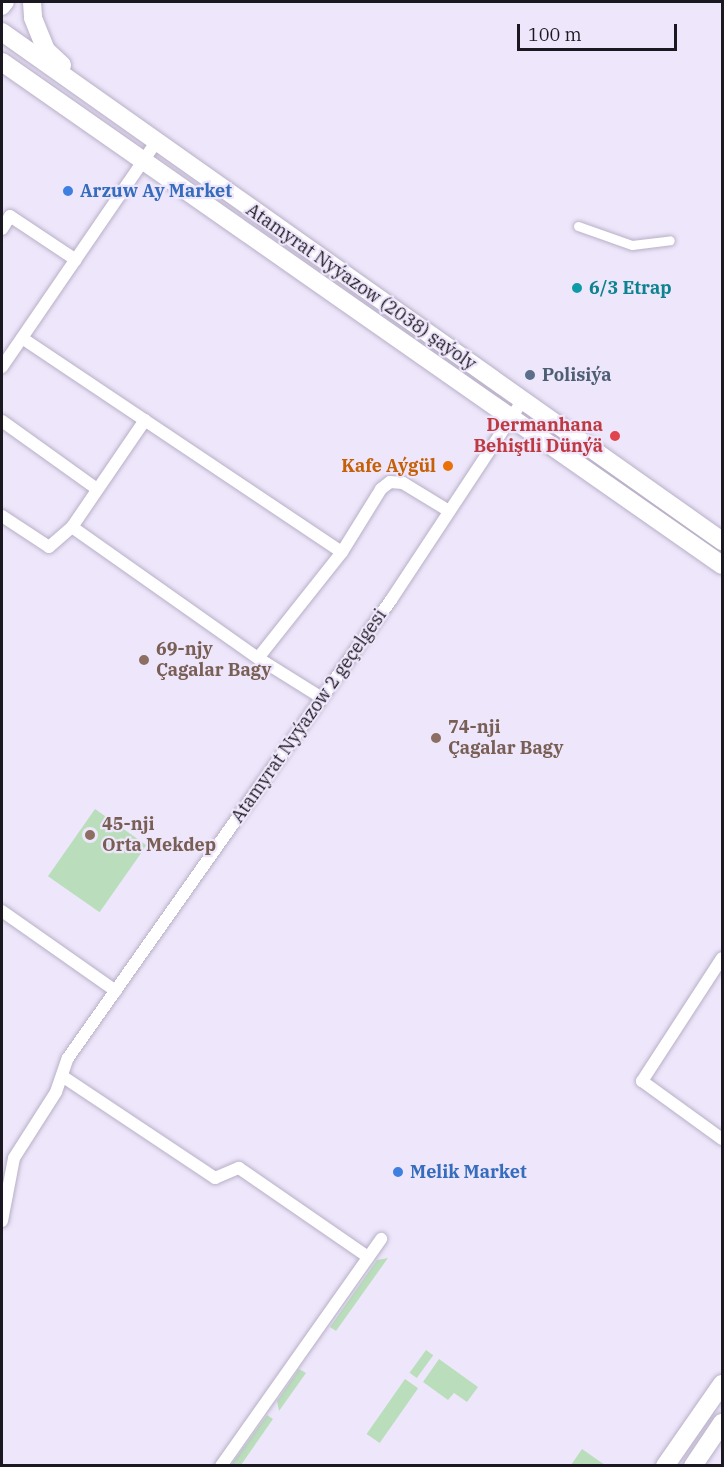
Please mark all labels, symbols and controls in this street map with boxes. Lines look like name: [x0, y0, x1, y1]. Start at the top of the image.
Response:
scale bar: [520, 12, 680, 50]
text: 100 m: [528, 23, 582, 46]
place label: Arzuw Ay Market: [80, 180, 232, 202]
marker: Arzuw Ay Market: [61, 184, 75, 198]
street label: Atamyrat Nyýazow (2038) şaýoly: [242, 199, 480, 375]
place label: 6/3 Etrap: [589, 277, 672, 299]
marker: 6/3 Etrap: [570, 281, 584, 295]
place label: Polisiýa: [542, 364, 612, 386]
marker: Polisiýa: [523, 368, 537, 382]
place label: Dermanhana Behiştli Dünýä: [473, 415, 603, 458]
marker: Dermanhana Behiştli Dünýä: [608, 429, 622, 443]
place label: Kafe Aýgül: [341, 455, 436, 477]
marker: Kafe Aýgül: [441, 459, 455, 473]
street label: Atamyrat Nyýazow 2 geçelgesi: [227, 605, 391, 827]
place label: 69-njy Çagalar Bagy: [156, 639, 272, 682]
marker: 69-njy Çagalar Bagy: [137, 653, 151, 667]
place label: 74-nji Çagalar Bagy: [448, 717, 564, 760]
marker: 74-nji Çagalar Bagy: [429, 731, 443, 745]
place label: 45-nji Orta Mekdep: [102, 814, 216, 856]
marker: 45-nji Orta Mekdep: [83, 828, 97, 842]
place label: Melik Market: [410, 1161, 527, 1183]
marker: Melik Market: [391, 1165, 405, 1179]

